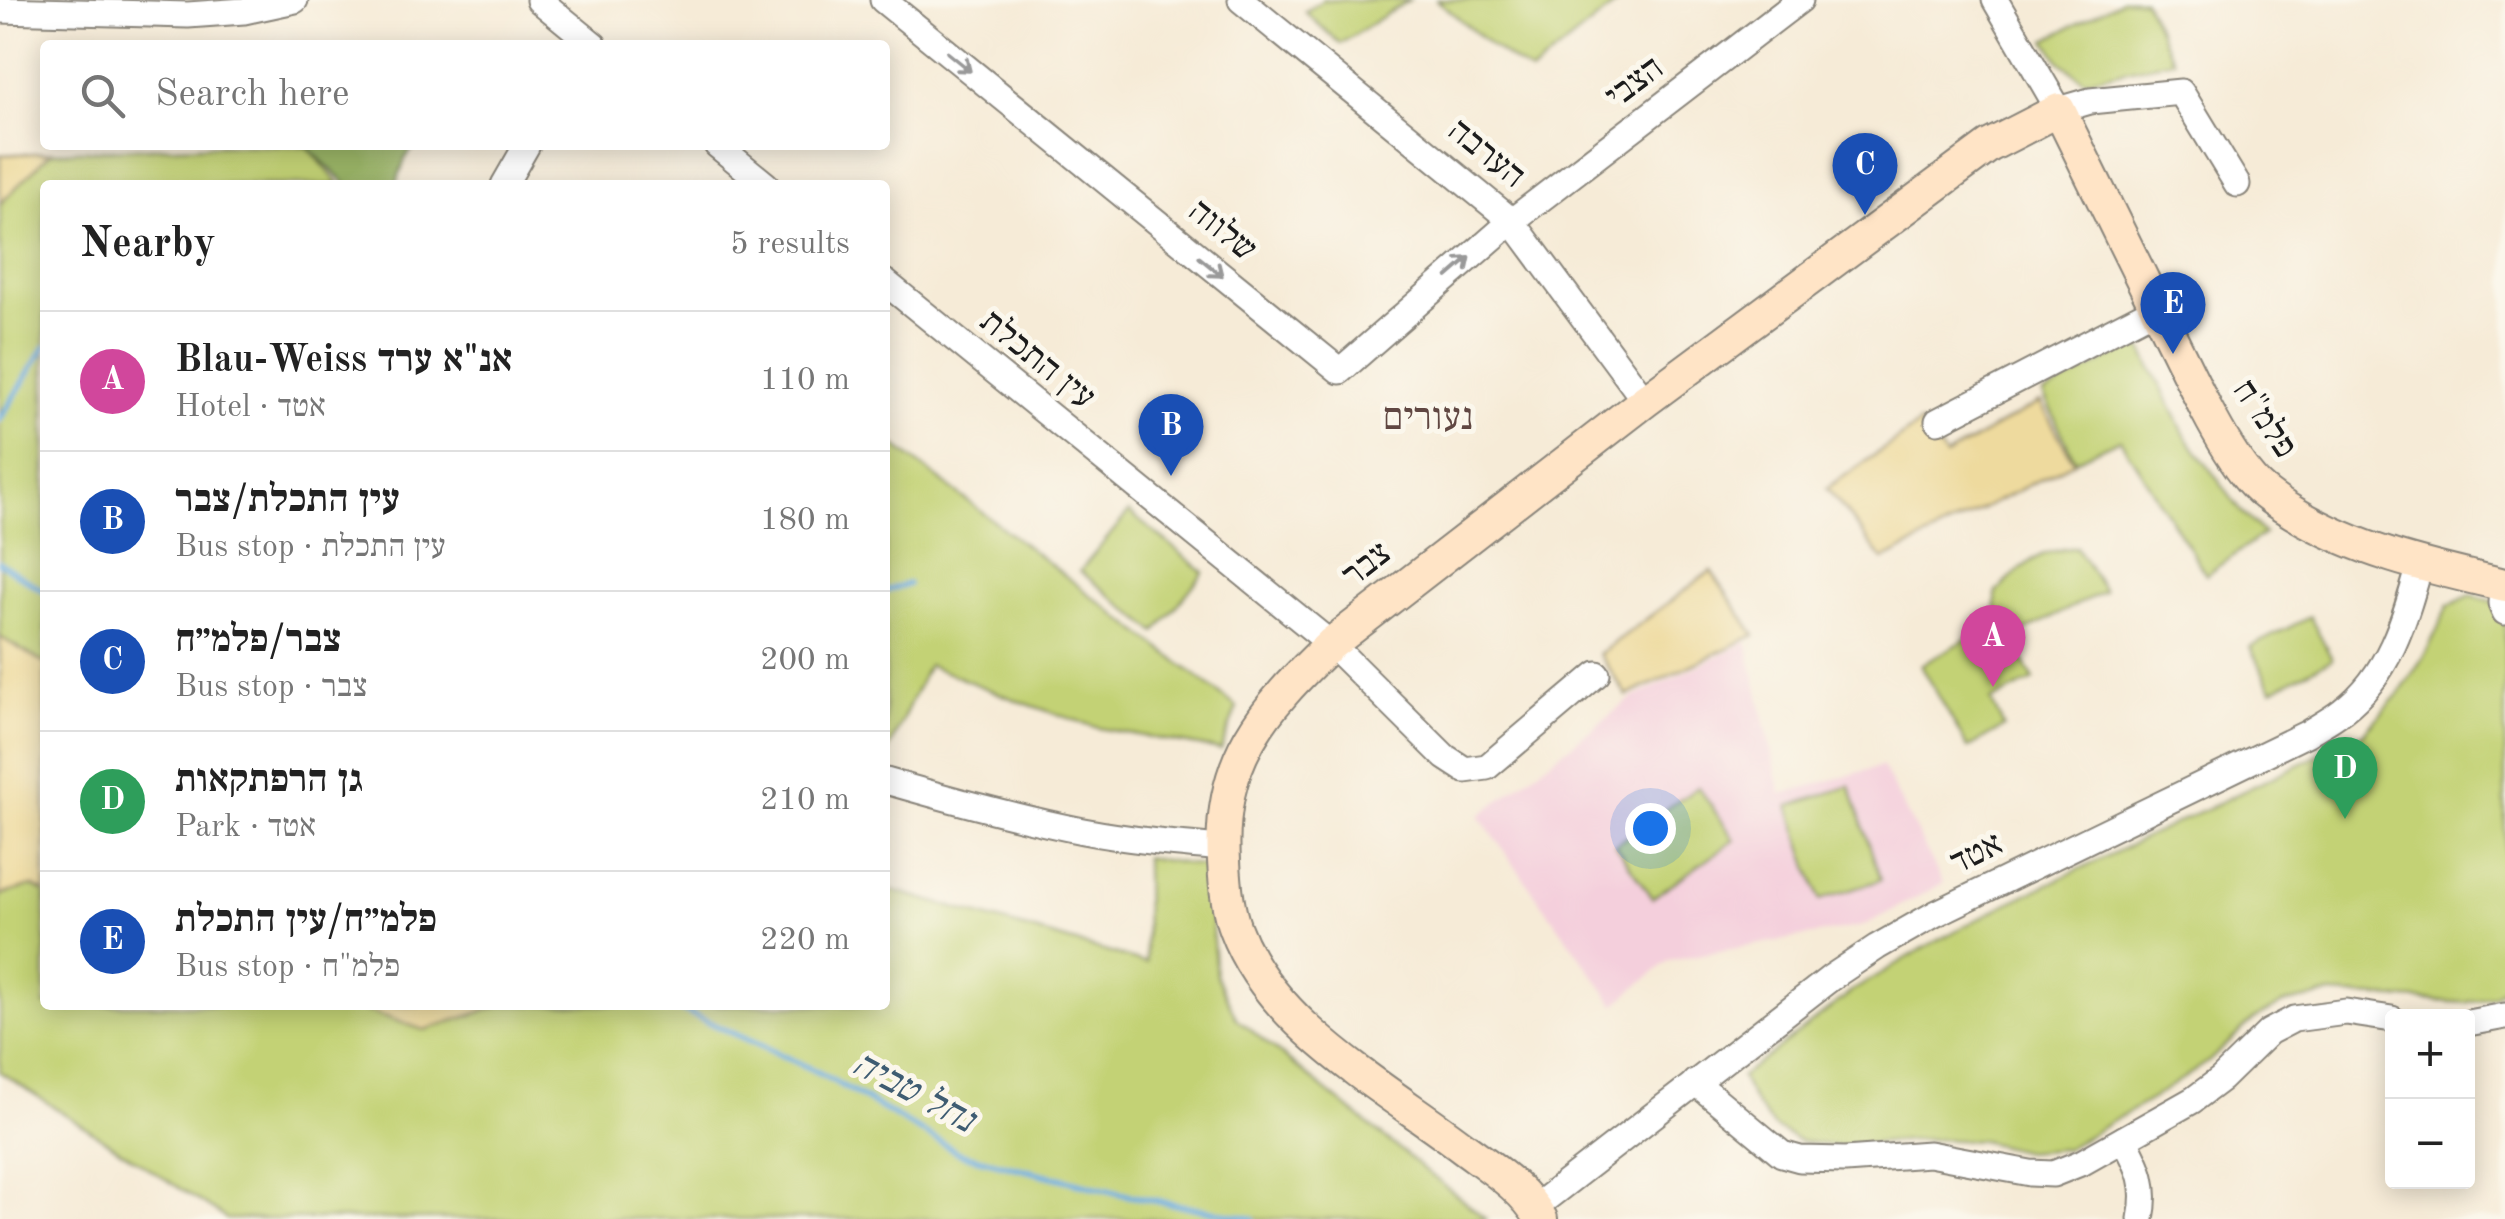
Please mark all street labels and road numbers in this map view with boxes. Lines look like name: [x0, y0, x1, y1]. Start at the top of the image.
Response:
street label: הצבי: [1600, 50, 1670, 116]
street label: הערבה: [1441, 113, 1531, 195]
street label: שלווה: [1181, 193, 1263, 269]
street label: עין התכלת: [973, 303, 1101, 416]
street label: פלמ"ח: [2225, 373, 2303, 464]
street label: צבר: [1336, 536, 1398, 594]
street label: אטד: [1946, 827, 2008, 881]

